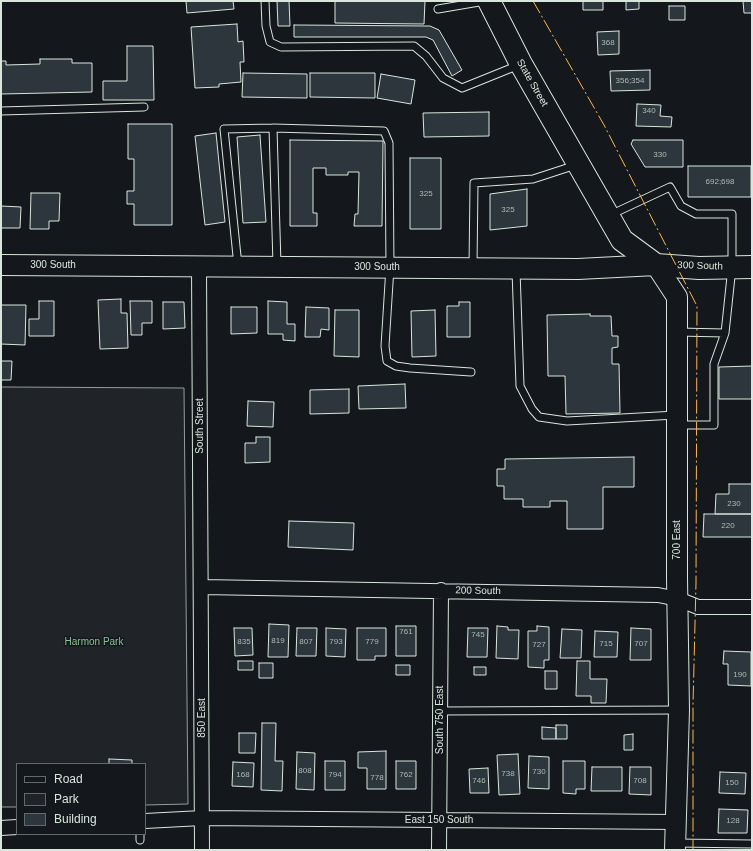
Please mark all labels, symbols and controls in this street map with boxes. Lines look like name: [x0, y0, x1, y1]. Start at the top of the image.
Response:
house number: 368: [601, 38, 615, 48]
street label: State Street: [514, 57, 550, 109]
house number: 356;354: [616, 76, 644, 86]
house number: 340: [642, 106, 656, 116]
house number: 330: [653, 150, 667, 160]
house number: 692;698: [706, 177, 734, 187]
house number: 325: [419, 189, 433, 199]
house number: 325: [501, 205, 515, 215]
street label: 300 South: [30, 259, 76, 271]
street label: 300 South: [677, 259, 723, 273]
street label: 300 South: [354, 261, 400, 273]
street label: South Street: [194, 398, 206, 454]
house number: 230: [727, 499, 741, 509]
street label: 700 East: [671, 520, 683, 560]
house number: 220: [721, 521, 735, 531]
street label: 200 South: [455, 585, 501, 597]
house number: 761: [399, 627, 413, 637]
house number: 745: [471, 630, 485, 640]
park label: Harmon Park: [65, 636, 123, 648]
house number: 819: [271, 636, 285, 646]
house number: 835: [237, 637, 251, 647]
house number: 807: [299, 637, 313, 647]
house number: 793: [329, 637, 343, 647]
house number: 779: [365, 637, 379, 647]
house number: 715: [599, 639, 613, 649]
house number: 707: [634, 639, 648, 649]
house number: 727: [532, 640, 546, 650]
house number: 190: [733, 670, 747, 680]
street label: South 750 East: [434, 686, 446, 754]
street label: 850 East: [196, 698, 208, 738]
legend: [16, 763, 146, 835]
house number: 808: [298, 766, 312, 776]
house number: 730: [532, 767, 546, 777]
house number: 738: [501, 769, 515, 779]
house number: 168: [236, 770, 250, 780]
house number: 794: [328, 770, 342, 780]
house number: 762: [399, 770, 413, 780]
text: Road: [54, 772, 83, 786]
house number: 778: [370, 773, 384, 783]
house number: 746: [472, 776, 486, 786]
house number: 708: [633, 776, 647, 786]
house number: 150: [725, 778, 739, 788]
text: Park: [54, 792, 79, 806]
text: Building: [54, 812, 97, 826]
street label: East 150 South: [405, 814, 473, 826]
house number: 128: [726, 816, 740, 826]

